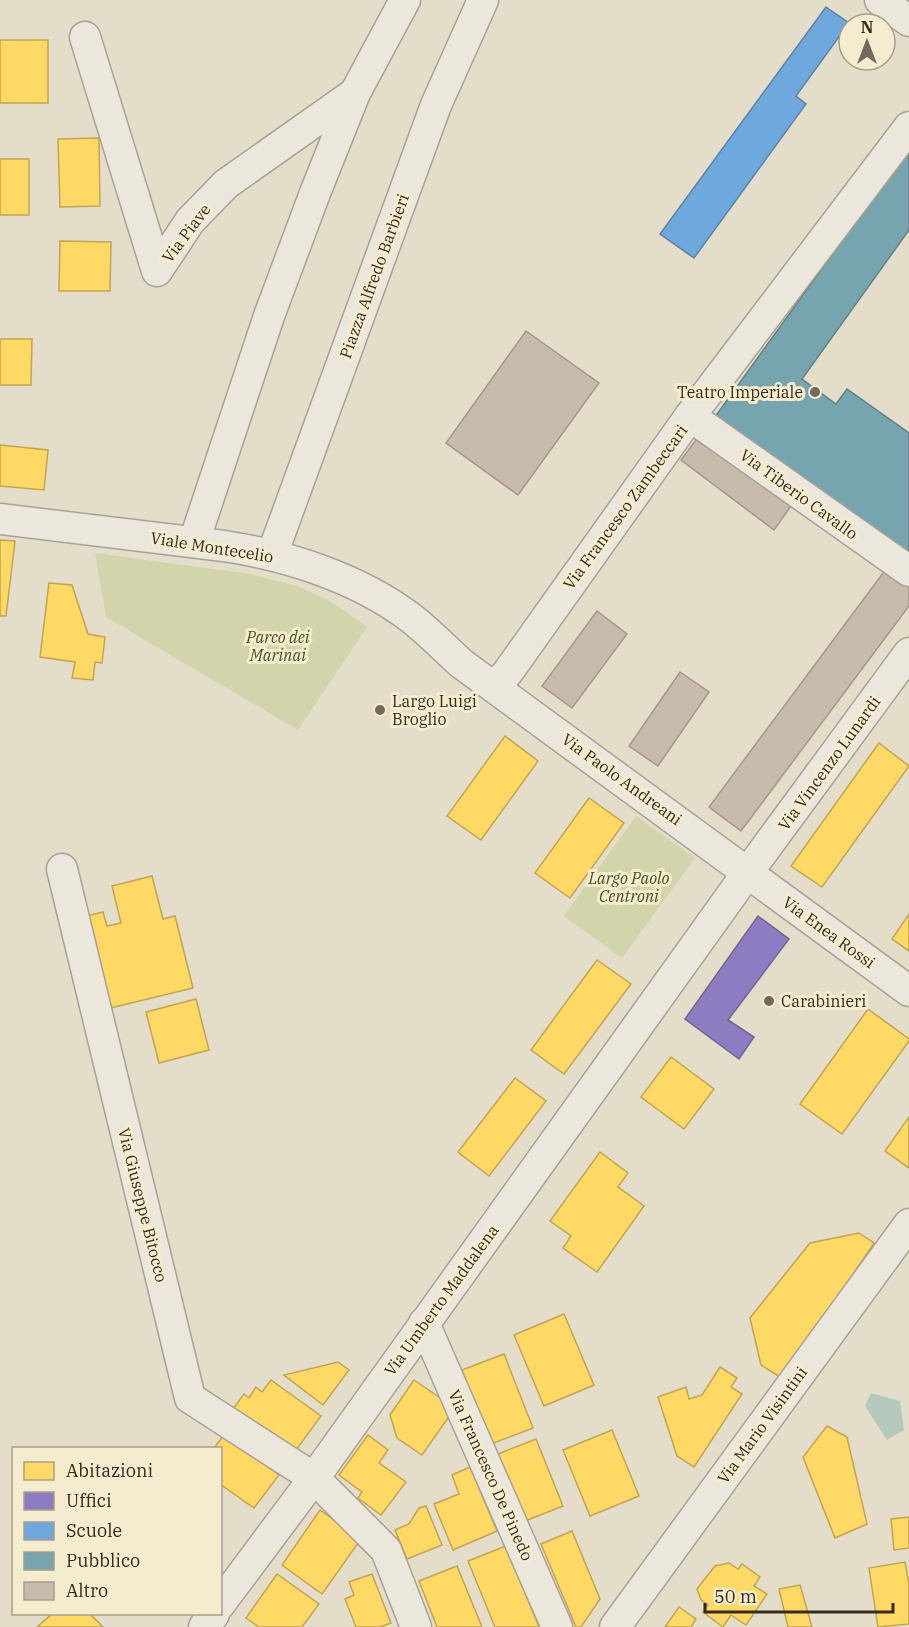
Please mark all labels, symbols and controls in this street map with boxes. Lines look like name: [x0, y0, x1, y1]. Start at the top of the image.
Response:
north arrow: [837, 12, 897, 72]
text: N: [861, 17, 873, 37]
street label: Piazza Alfredo Barbieri: [335, 191, 413, 361]
street label: Via Piave: [157, 200, 215, 266]
place label: Teatro Imperiale: [677, 382, 803, 402]
marker: Teatro Imperiale: [808, 385, 822, 399]
street label: Via Francesco Zambeccari: [559, 421, 691, 593]
street label: Via Tiberio Cavallo: [736, 445, 862, 543]
street label: Viale Montecelio: [149, 527, 275, 567]
park label: Parco dei Marinai: [245, 627, 310, 665]
place label: Largo Luigi Broglio: [392, 691, 477, 729]
street label: Via Vincenzo Lunardi: [774, 692, 884, 834]
marker: Largo Luigi Broglio: [373, 703, 387, 717]
street label: Via Paolo Andreani: [558, 729, 686, 829]
park label: Largo Paolo Centroni: [587, 868, 670, 906]
street label: Via Enea Rossi: [779, 892, 879, 972]
place label: Carabinieri: [781, 991, 866, 1011]
marker: Carabinieri: [762, 994, 776, 1008]
street label: Via Giuseppe Bitocco: [114, 1126, 172, 1284]
street label: Via Umberto Maddalena: [379, 1220, 503, 1379]
street label: Via Mario Visintini: [713, 1363, 811, 1487]
street label: Via Francesco De Pinedo: [444, 1386, 538, 1564]
legend: [12, 1447, 222, 1615]
text: Abitazioni: [66, 1459, 153, 1482]
text: Uffici: [66, 1489, 112, 1512]
text: Scuole: [66, 1519, 122, 1542]
text: Pubblico: [66, 1549, 140, 1572]
scale bar: [705, 1576, 892, 1614]
text: Altro: [66, 1579, 108, 1602]
text: 50 m: [714, 1585, 757, 1608]

